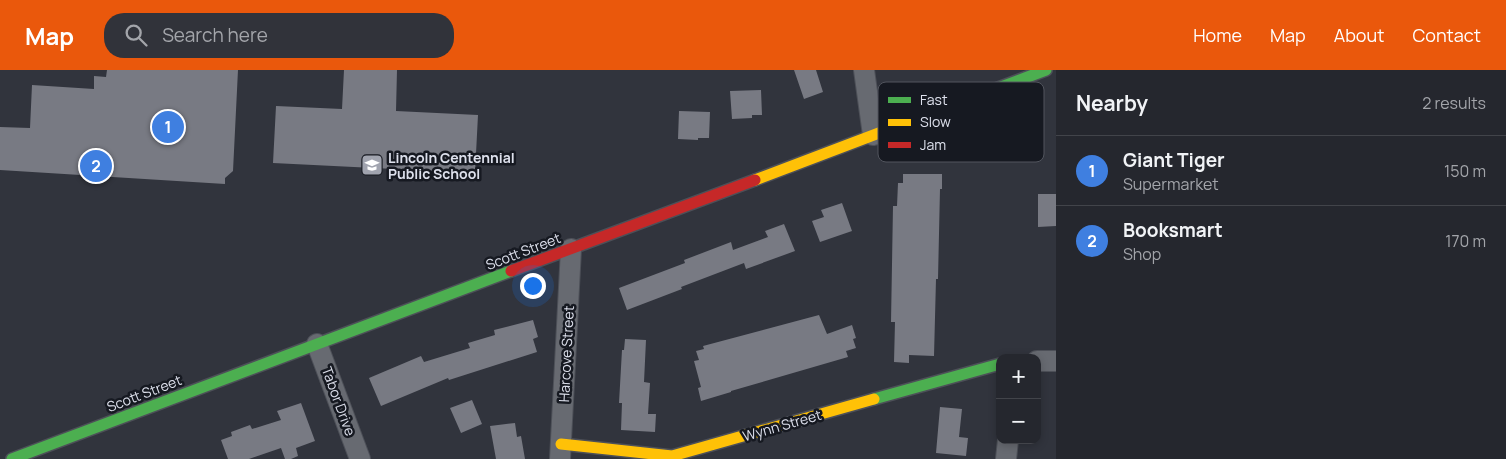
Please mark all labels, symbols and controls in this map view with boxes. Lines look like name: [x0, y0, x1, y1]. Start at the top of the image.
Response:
search box: [104, 13, 454, 58]
text: Map: [25, 19, 74, 52]
icon: search: [122, 21, 150, 49]
text: Search here: [162, 22, 268, 48]
text: Home: [1193, 23, 1242, 47]
text: Map: [1270, 23, 1306, 47]
text: About: [1334, 23, 1384, 47]
text: Contact: [1412, 23, 1481, 47]
legend: [878, 82, 1044, 162]
text: Nearby: [1076, 89, 1148, 117]
text: Fast: [920, 90, 948, 109]
text: 2 results: [1422, 92, 1486, 114]
pin: 1: [152, 108, 184, 146]
text: Slow: [920, 112, 951, 131]
text: Jam: [920, 135, 946, 154]
pin: 2: [80, 147, 112, 185]
text: Giant Tiger: [1123, 147, 1225, 173]
place label: Lincoln Centennial Public School: [388, 148, 515, 183]
school or university icon: Lincoln Centennial Public School: [360, 153, 384, 177]
text: 1: [1088, 160, 1096, 182]
text: 150 m: [1444, 160, 1486, 182]
text: Supermarket: [1123, 173, 1219, 195]
text: Booksmart: [1123, 217, 1223, 243]
street label: Scott Street: [483, 228, 564, 274]
text: 2: [1087, 230, 1097, 252]
text: 170 m: [1445, 230, 1486, 252]
text: Shop: [1123, 243, 1161, 265]
your location: [520, 273, 546, 299]
street label: Harcove Street: [554, 305, 578, 403]
map controls: [996, 354, 1041, 444]
button: +: [996, 354, 1041, 399]
street label: Tabor Drive: [318, 364, 360, 438]
street label: Scott Street: [104, 370, 185, 416]
button: −: [996, 399, 1041, 444]
street label: Wynn Street: [740, 405, 824, 445]

